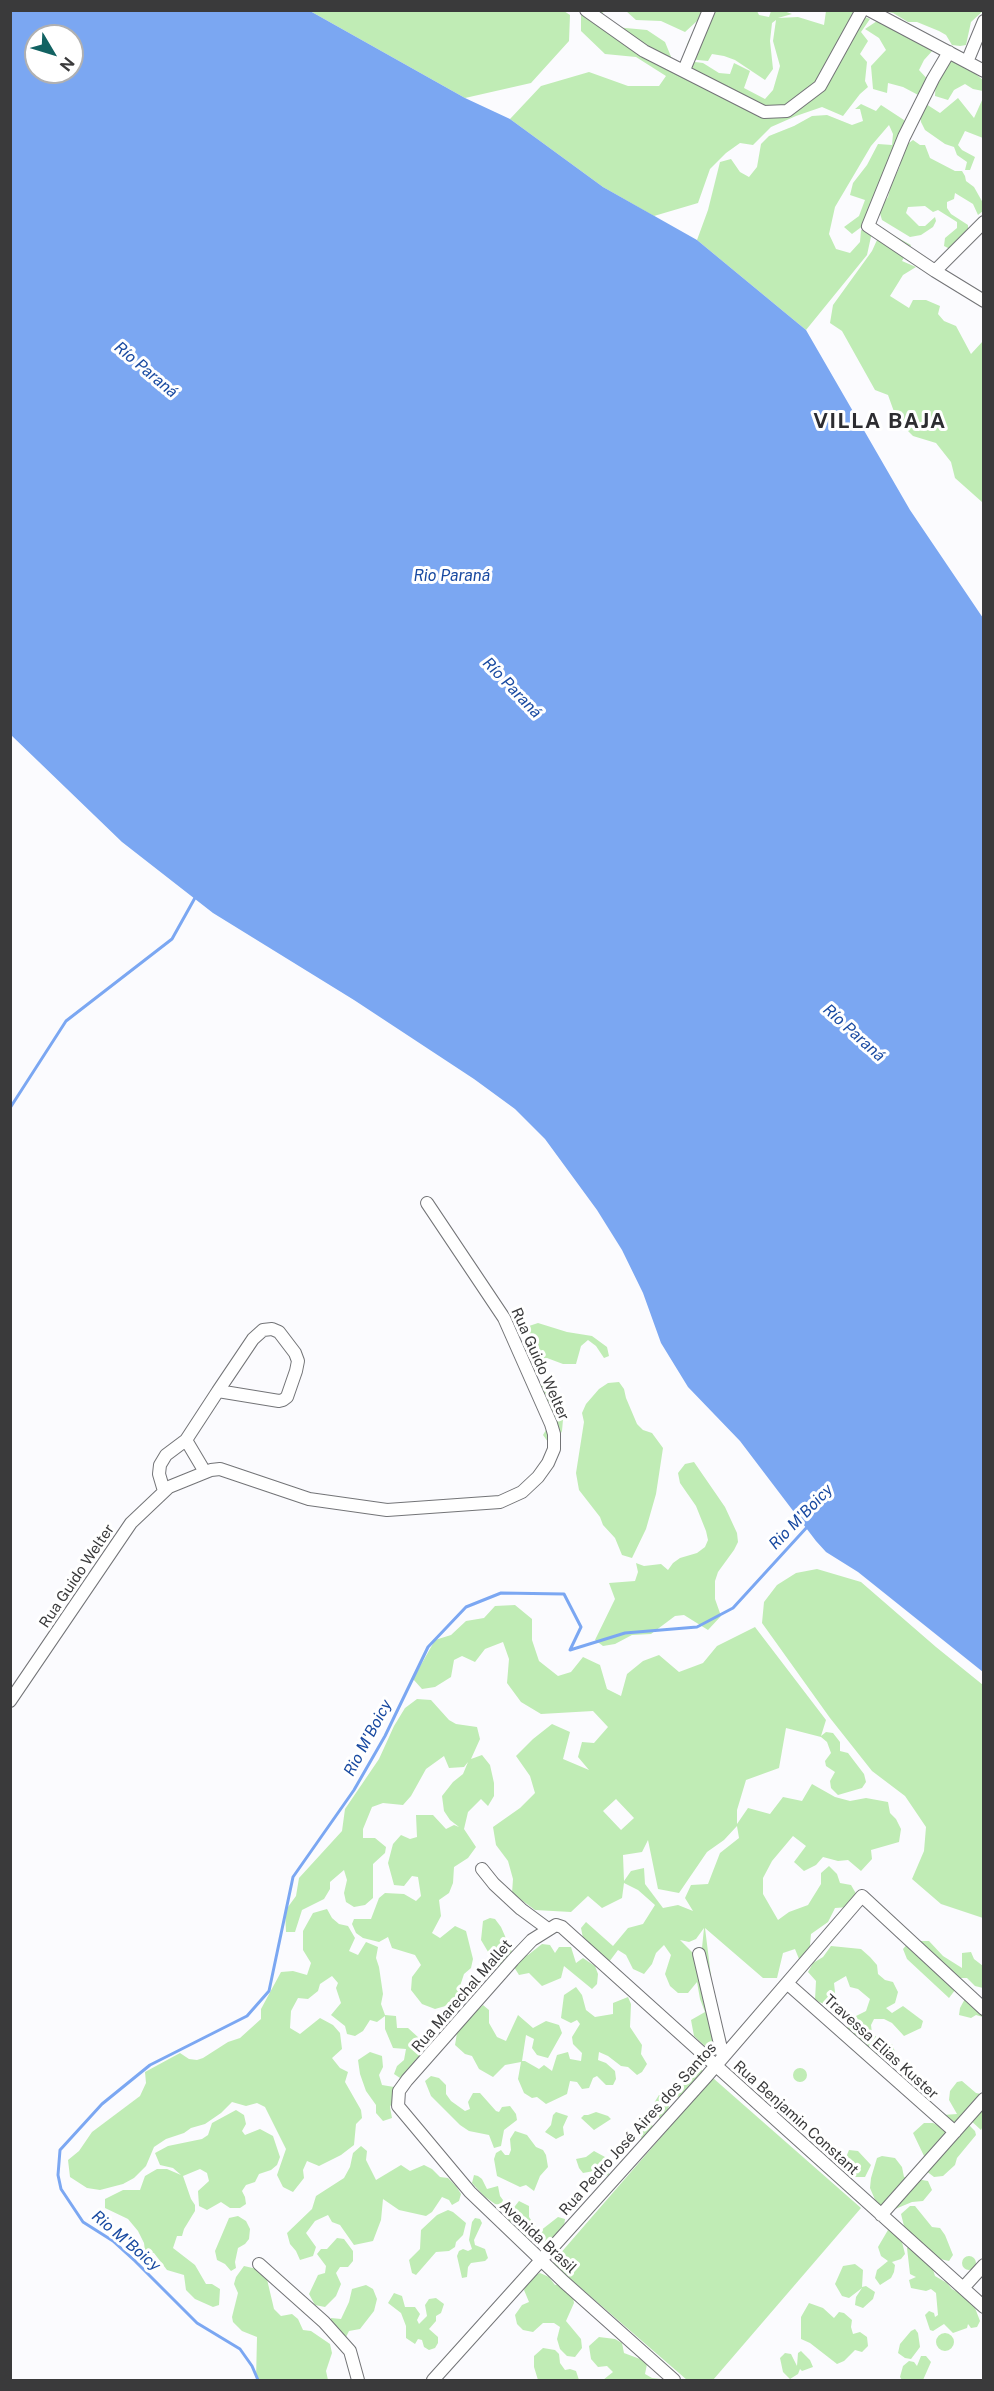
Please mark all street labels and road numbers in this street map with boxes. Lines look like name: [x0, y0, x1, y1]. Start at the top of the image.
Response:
street label: Rua Guido Welter: [507, 1305, 573, 1423]
street label: Rua Guido Welter: [36, 1521, 118, 1631]
street label: Rua Marechal Mallet: [408, 1936, 516, 2056]
street label: Travessa Elias Kuster: [820, 1991, 942, 2103]
street label: Rua Pedro José Aires dos Santos: [556, 2039, 720, 2219]
street label: Rua Benjamin Constant: [730, 2057, 862, 2179]
street label: Avenida Brasil: [496, 2197, 580, 2277]

